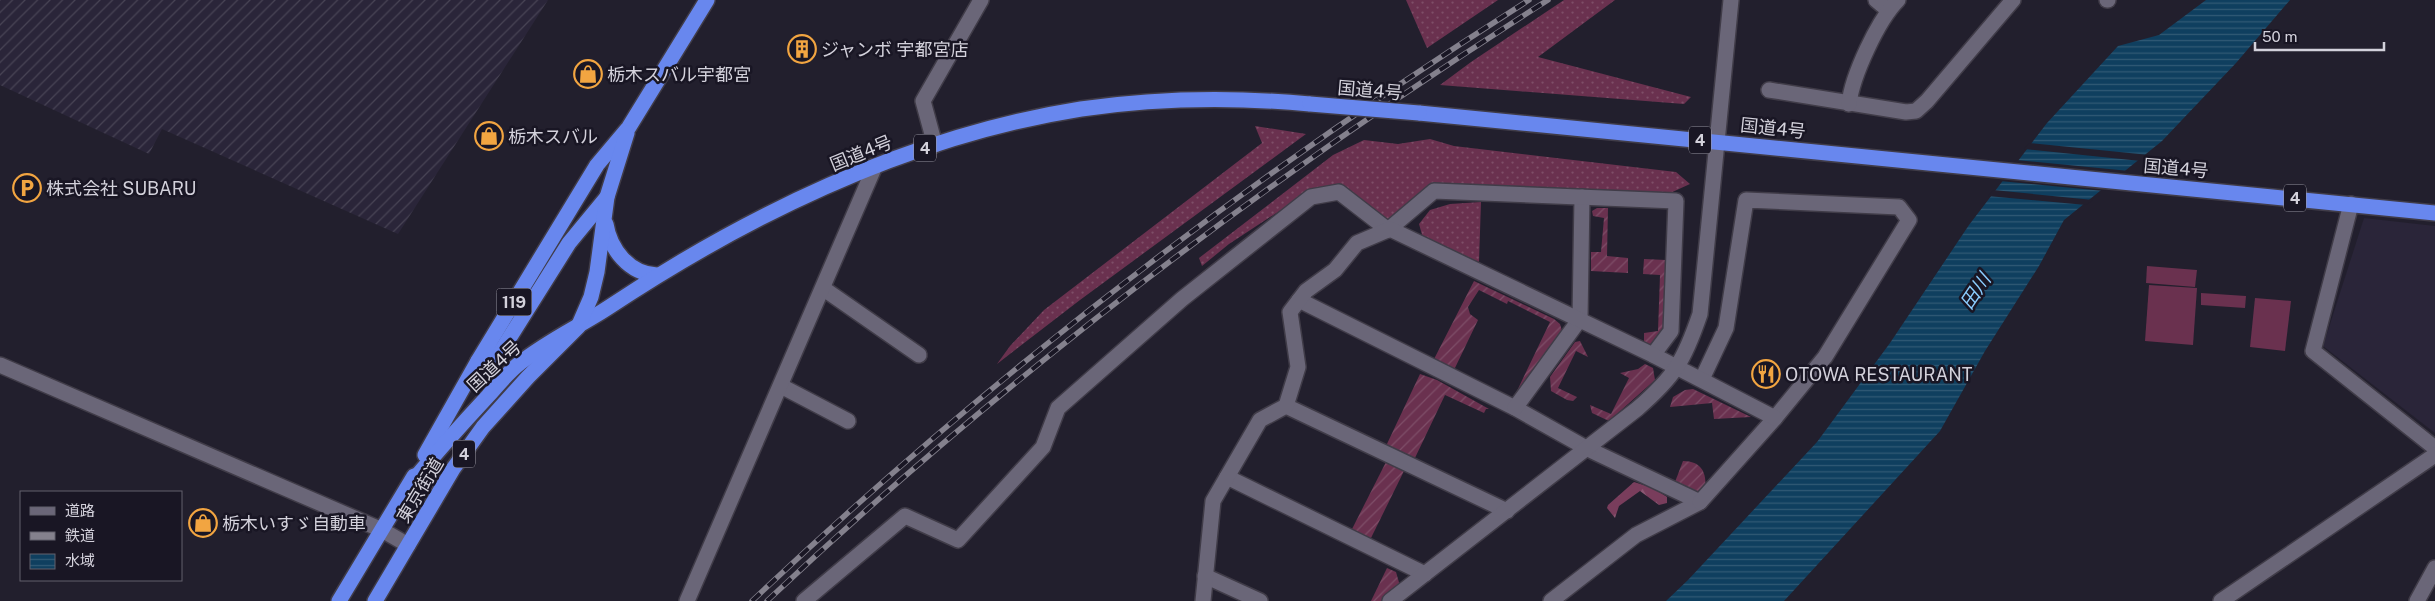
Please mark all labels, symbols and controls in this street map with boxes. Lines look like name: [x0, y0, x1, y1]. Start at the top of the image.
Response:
scale bar: [2255, 20, 2384, 52]
text: 50 m: [2262, 28, 2297, 45]
building icon: ジャンボ 宇都宮店: [787, 34, 817, 64]
place label: ジャンボ 宇都宮店: [821, 39, 968, 60]
shop icon: 栃木スバル宇都宮: [573, 59, 603, 89]
place label: 栃木スバル宇都宮: [607, 64, 751, 85]
street label: 国道4号: [1337, 77, 1403, 103]
street label: 国道4号: [1739, 114, 1807, 142]
shop icon: 栃木スバル: [474, 121, 504, 151]
place label: 栃木スバル: [508, 126, 598, 147]
road number: 4: [1689, 126, 1711, 154]
street label: 国道4号: [827, 131, 895, 175]
road number: 4: [914, 134, 936, 162]
street label: 国道4号: [2143, 155, 2209, 181]
parking icon: 株式会社 SUBARU: [12, 173, 42, 203]
place label: 株式会社 SUBARU: [46, 178, 196, 199]
road number: 4: [2284, 184, 2306, 212]
water label: 田川: [1955, 267, 1996, 313]
road number: 119: [496, 288, 532, 316]
street label: 国道4号: [463, 336, 525, 396]
restaurant icon: OTOWA RESTAURANT: [1751, 359, 1781, 389]
place label: OTOWA RESTAURANT: [1785, 364, 1973, 385]
road number: 4: [453, 440, 475, 468]
street label: 東京街道: [392, 454, 448, 526]
legend: [20, 491, 182, 581]
text: 道路: [65, 502, 95, 519]
shop icon: 栃木いすゞ自動車: [188, 508, 218, 538]
place label: 栃木いすゞ自動車: [222, 513, 366, 534]
text: 鉄道: [65, 527, 95, 544]
text: 水域: [65, 552, 95, 569]

